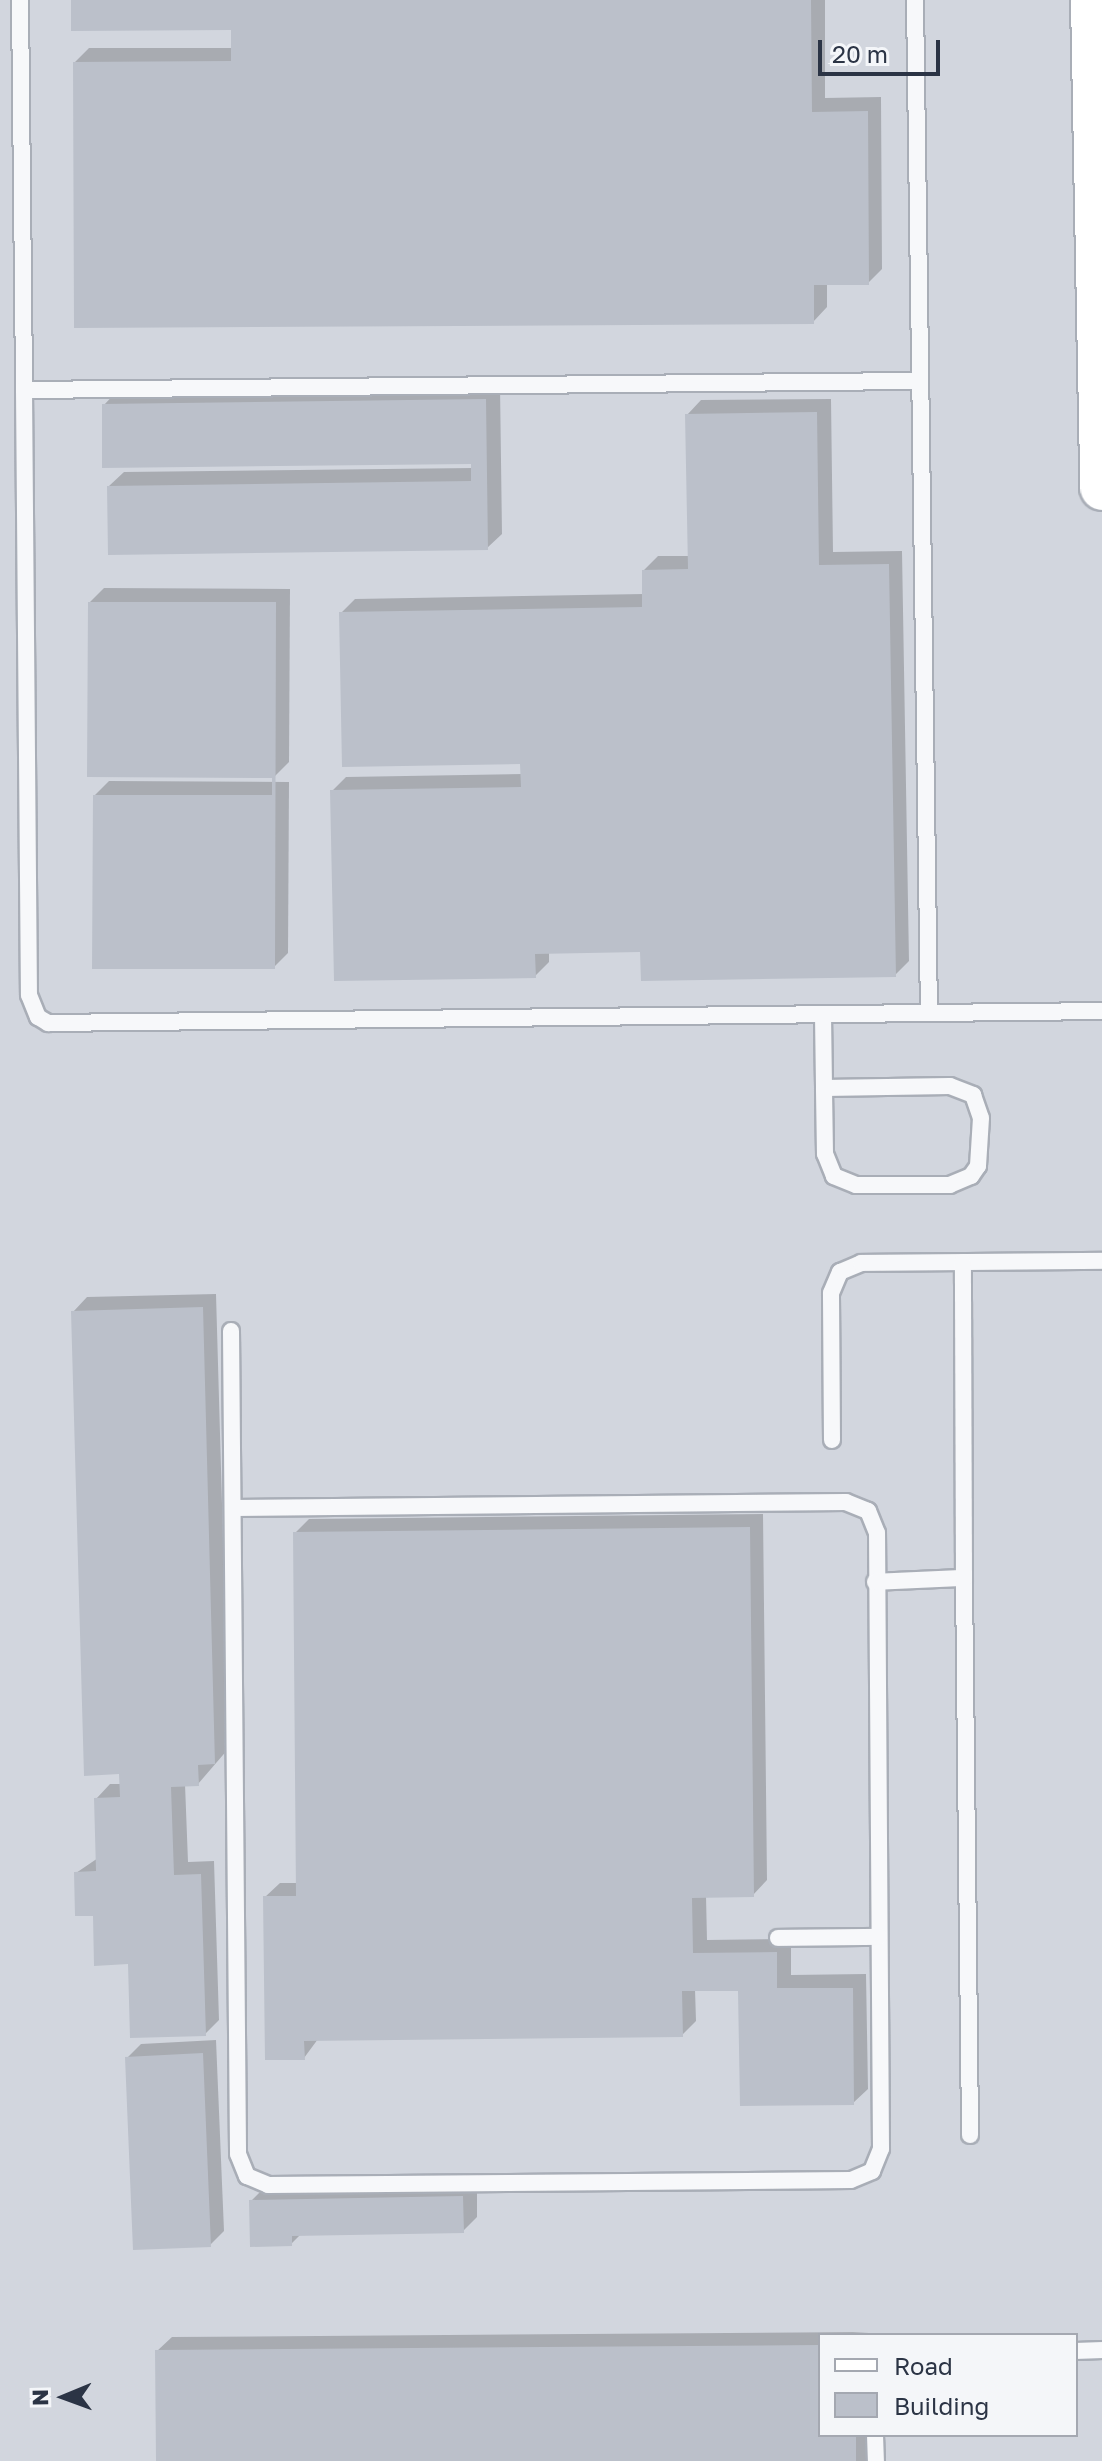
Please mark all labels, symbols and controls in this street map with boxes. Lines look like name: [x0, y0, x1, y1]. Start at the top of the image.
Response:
scale bar: [822, 24, 944, 74]
text: 20 m: [832, 39, 888, 68]
legend: [818, 2333, 1078, 2437]
text: Road: [894, 2351, 953, 2380]
north arrow: [24, 2357, 104, 2437]
text: N: [26, 2389, 53, 2406]
text: Building: [894, 2391, 989, 2420]

